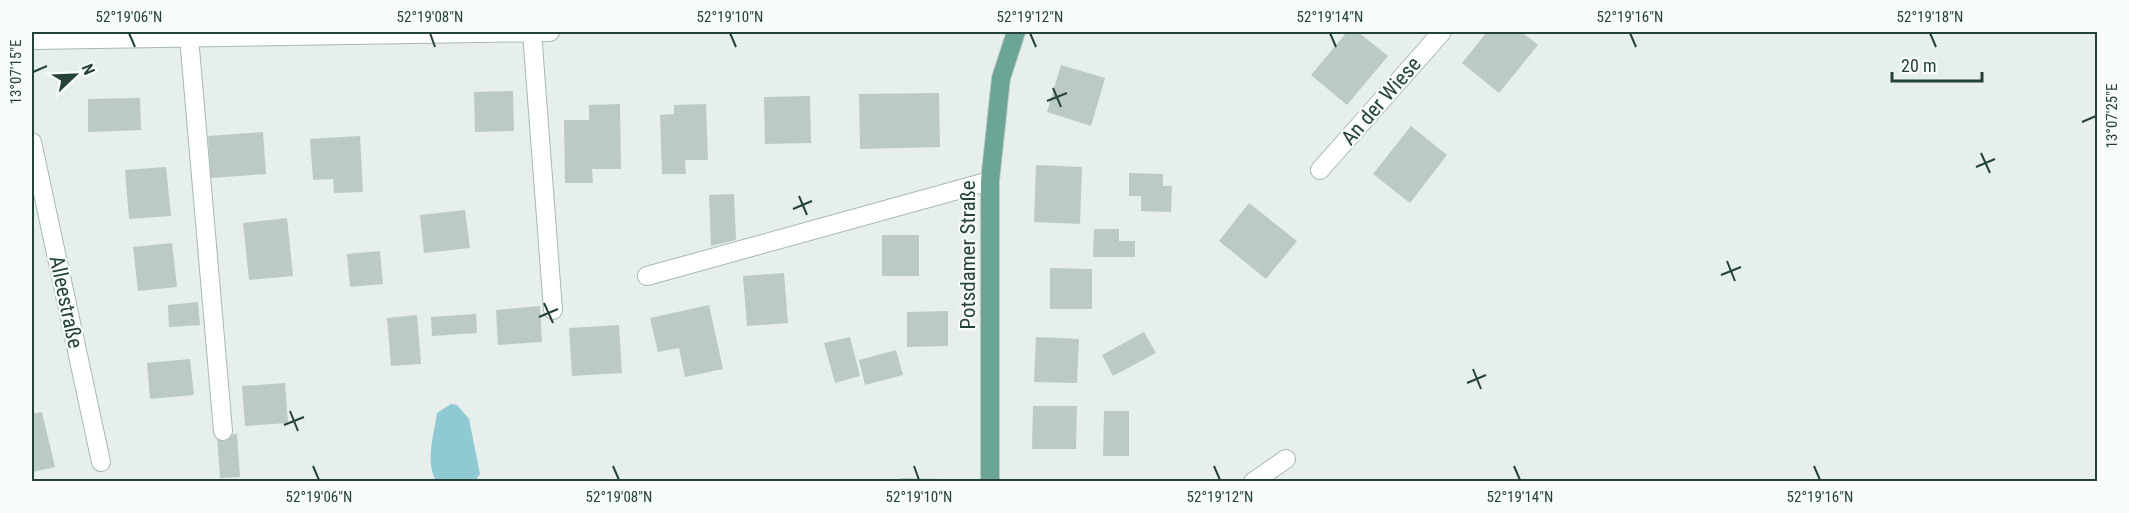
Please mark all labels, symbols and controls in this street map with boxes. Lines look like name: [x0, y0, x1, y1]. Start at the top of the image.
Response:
text: 52°19'06"N: [96, 8, 162, 26]
text: 52°19'08"N: [397, 8, 463, 26]
text: 52°19'10"N: [697, 8, 763, 26]
text: 52°19'12"N: [997, 8, 1063, 26]
text: 52°19'14"N: [1297, 8, 1363, 26]
text: 52°19'16"N: [1597, 8, 1663, 26]
text: 52°19'18"N: [1897, 8, 1963, 26]
text: 13°07'15"E: [7, 40, 25, 104]
north arrow: [45, 45, 105, 105]
scale bar: [1892, 45, 1982, 83]
street label: An der Wiese: [1336, 52, 1426, 150]
text: 20 m: [1901, 55, 1936, 76]
text: N: [78, 61, 99, 78]
text: 13°07'25"E: [2103, 84, 2121, 148]
street label: Potsdamer Straße: [956, 180, 980, 330]
street label: Alleestraße: [44, 253, 88, 351]
text: 52°19'06"N: [286, 488, 352, 506]
text: 52°19'08"N: [586, 488, 652, 506]
text: 52°19'10"N: [886, 488, 952, 506]
text: 52°19'12"N: [1187, 488, 1253, 506]
text: 52°19'14"N: [1487, 488, 1553, 506]
text: 52°19'16"N: [1787, 488, 1853, 506]

